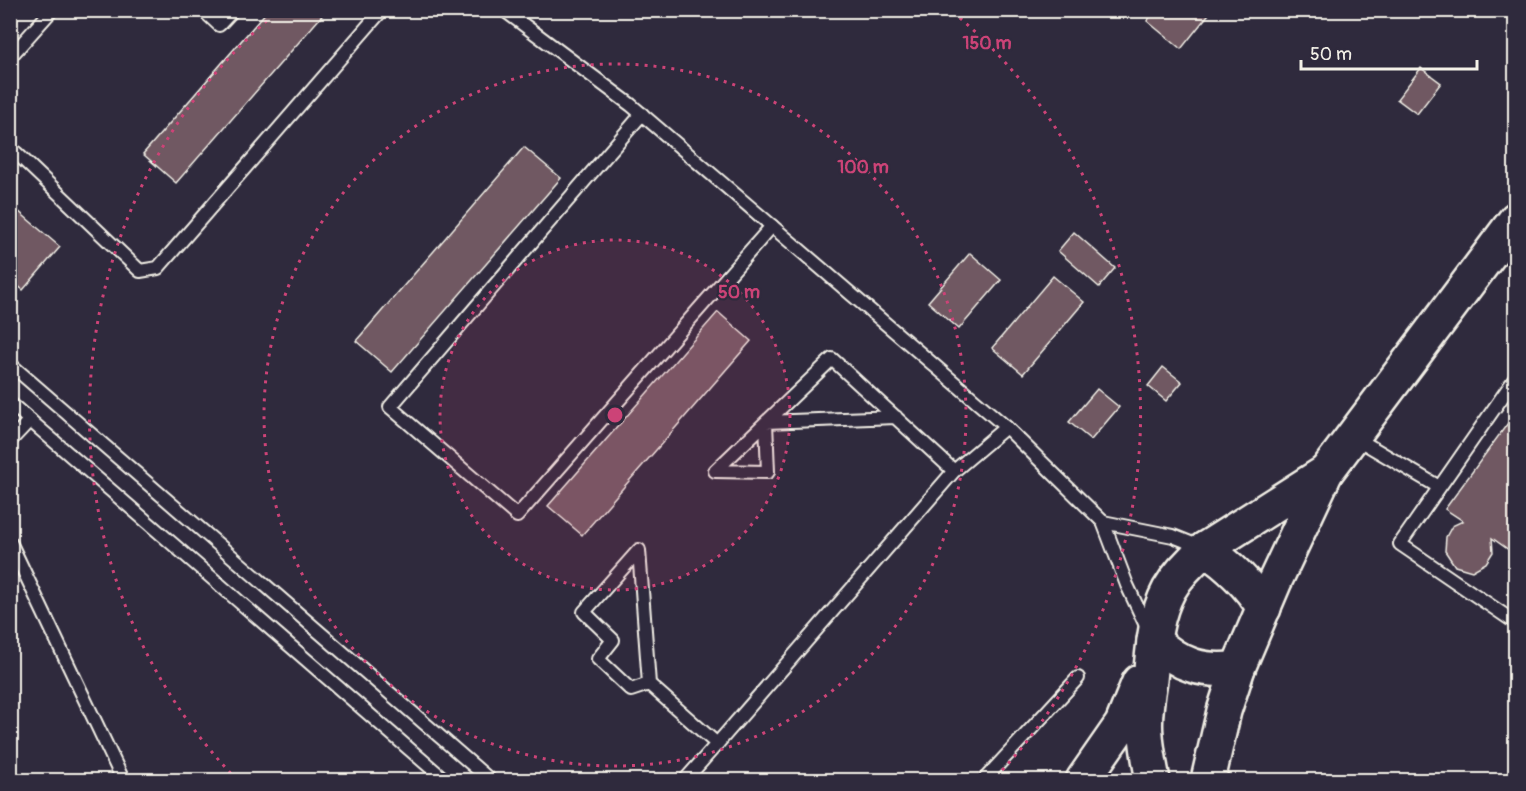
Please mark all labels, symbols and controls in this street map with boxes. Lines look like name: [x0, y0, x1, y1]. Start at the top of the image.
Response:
text: 150 m: [963, 32, 1012, 55]
scale bar: [1301, 33, 1476, 71]
text: 50 m: [1310, 43, 1352, 66]
text: 100 m: [837, 156, 889, 179]
text: 50 m: [718, 281, 760, 304]
centre of rings: [605, 405, 625, 425]

